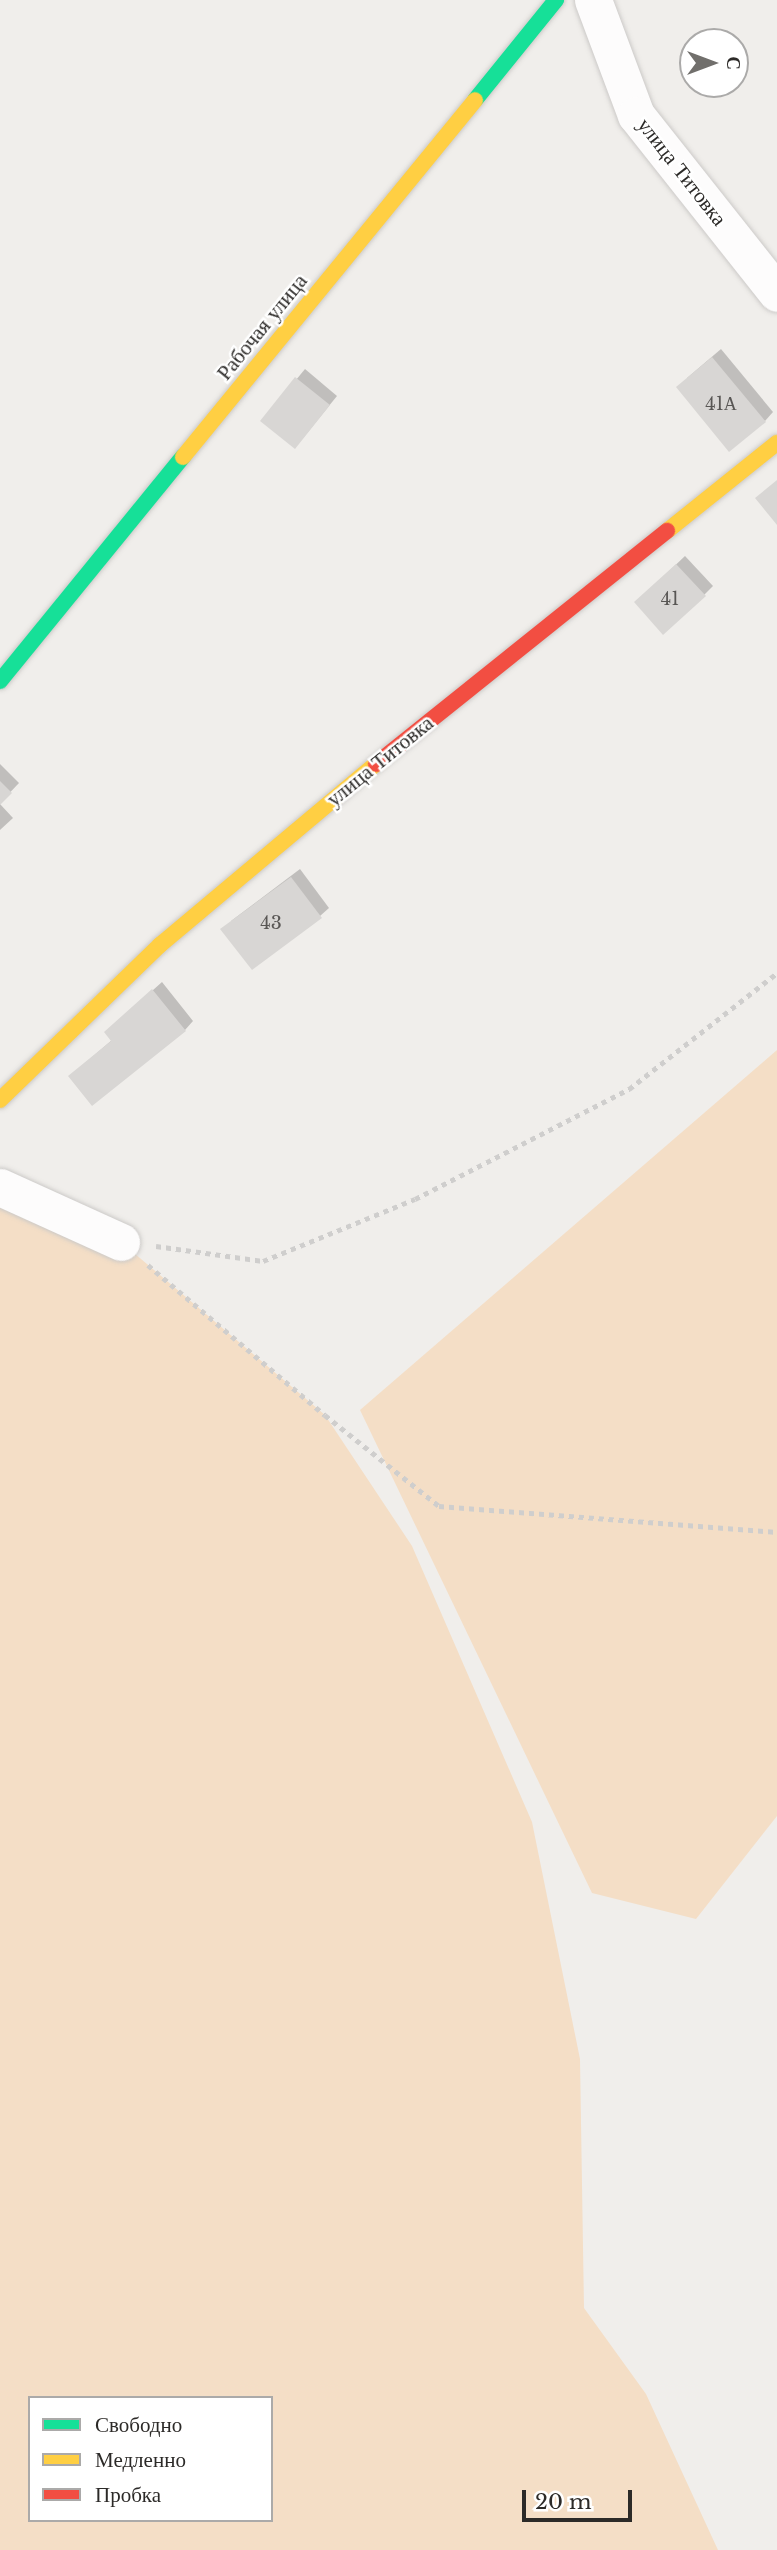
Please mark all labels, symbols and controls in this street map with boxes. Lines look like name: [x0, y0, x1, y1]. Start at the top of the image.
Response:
north arrow: [679, 28, 749, 98]
text: С: [722, 56, 745, 70]
street label: улица Титовка: [632, 113, 732, 231]
street label: Рабочая улица: [212, 269, 312, 385]
house number: 41А: [705, 393, 737, 415]
house number: 41: [661, 588, 679, 610]
street label: улица Титовка: [322, 710, 438, 812]
house number: 43: [260, 912, 282, 934]
legend: [28, 2396, 273, 2522]
text: Свободно: [95, 2412, 182, 2438]
text: Медленно: [95, 2447, 186, 2473]
scale bar: [525, 2476, 635, 2520]
text: Пробка: [95, 2482, 161, 2508]
text: 20 m: [535, 2489, 592, 2515]

